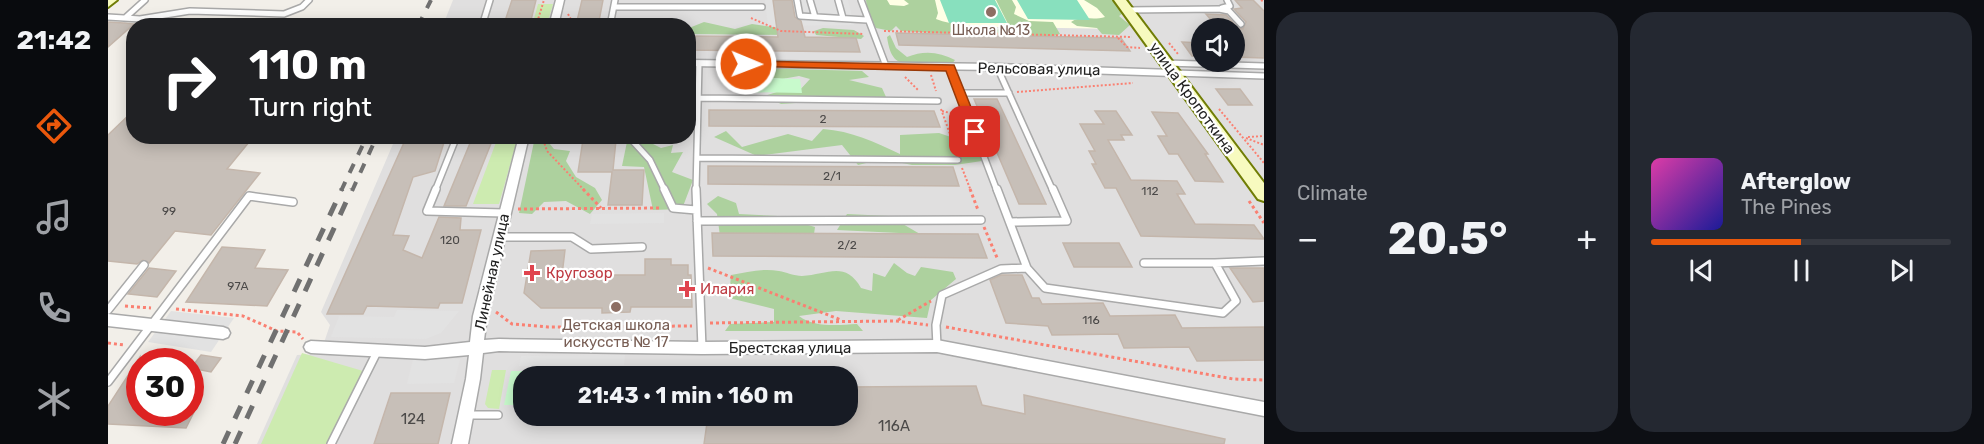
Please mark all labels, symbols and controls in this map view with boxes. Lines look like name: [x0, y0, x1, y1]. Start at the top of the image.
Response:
marker: Школа №13: [984, 5, 998, 19]
map controls: [1191, 18, 1245, 72]
button: sound: [1191, 18, 1245, 72]
place label: Школа №13: [952, 22, 1030, 39]
text: 21:42: [17, 24, 91, 56]
position arrow: [714, 32, 778, 96]
street label: улица Кропоткина: [1145, 39, 1239, 157]
text: 110 m: [249, 40, 367, 90]
icon: right: [150, 42, 228, 120]
street label: Рельсовая улица: [977, 59, 1101, 79]
text: Turn right: [249, 91, 372, 123]
icon: directions: [33, 105, 75, 147]
pin: [949, 106, 1000, 157]
house number: 2: [819, 112, 827, 126]
icon: arrive: [958, 115, 991, 148]
text: Afterglow: [1741, 168, 1851, 195]
house number: 2/1: [823, 169, 841, 183]
text: Climate: [1297, 181, 1368, 205]
house number: 112: [1141, 184, 1159, 198]
text: The Pines: [1741, 195, 1832, 219]
icon: music: [33, 196, 75, 238]
house number: 99: [162, 204, 176, 218]
street label: Линейная улица: [471, 212, 513, 332]
text: 20.5°: [1388, 212, 1507, 265]
text: −: [1297, 219, 1318, 258]
text: +: [1576, 219, 1597, 258]
house number: 120: [440, 233, 460, 247]
house number: 2/2: [837, 238, 857, 252]
icon: previous: [1685, 254, 1718, 287]
icon: pause: [1785, 254, 1818, 287]
icon: next: [1885, 254, 1918, 287]
marker: Кругозор: [523, 264, 541, 282]
place label: Кругозор: [546, 264, 613, 282]
house number: 97А: [227, 279, 249, 293]
marker: Илария: [678, 280, 696, 298]
place label: Илария: [700, 280, 754, 298]
icon: phone: [33, 287, 75, 329]
marker: Детская школа искусств № 17: [609, 300, 623, 314]
house number: 116: [1082, 313, 1100, 327]
place label: Детская школа искусств № 17: [562, 316, 670, 351]
street label: Брестская улица: [729, 339, 851, 357]
speed limit sign: 30: [126, 348, 204, 426]
icon: climate: [33, 378, 75, 420]
text: 21:43 · 1 min · 160 m: [578, 382, 793, 409]
house number: 124: [401, 410, 425, 428]
house number: 116А: [878, 417, 910, 435]

